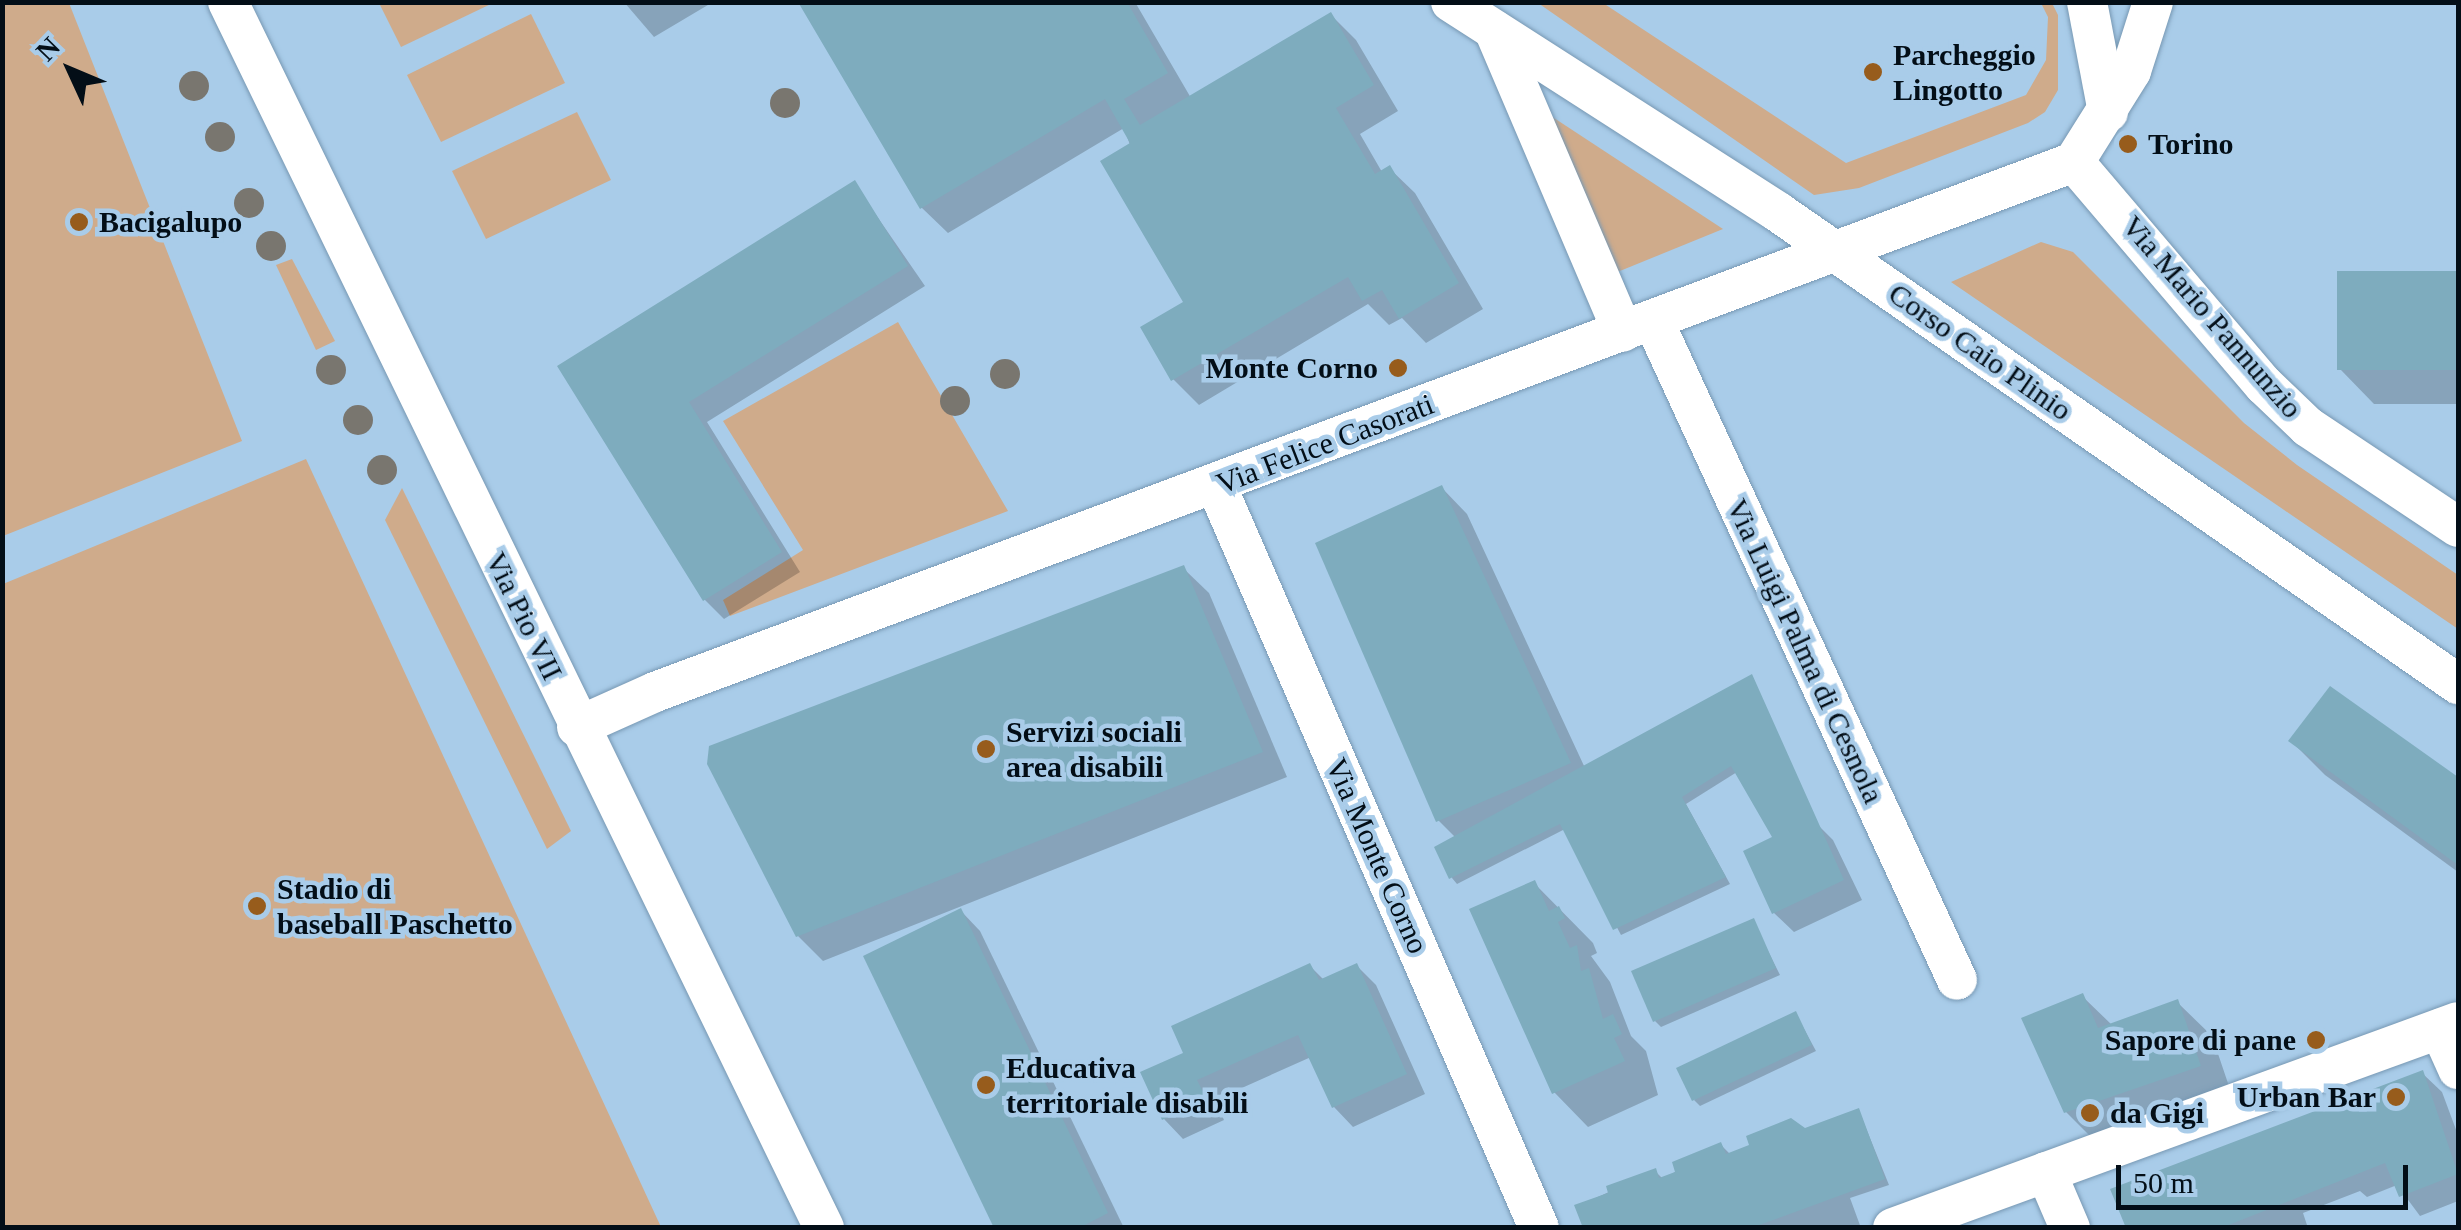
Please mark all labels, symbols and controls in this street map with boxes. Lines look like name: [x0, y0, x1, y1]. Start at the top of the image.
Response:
north arrow: [20, 20, 120, 120]
text: N: [30, 31, 66, 67]
place label: Parcheggio Lingotto: [1893, 37, 2036, 108]
marker: Parcheggio Lingotto: [1862, 61, 1884, 83]
place label: Torino: [2148, 126, 2234, 162]
marker: Torino: [2117, 133, 2139, 155]
place label: Bacigalupo: [99, 204, 242, 240]
street label: Via Mario Pannunzio: [2114, 208, 2310, 426]
marker: Bacigalupo: [68, 211, 90, 233]
street label: Corso Caio Plinio: [1882, 276, 2078, 428]
place label: Monte Corno: [1206, 350, 1378, 386]
marker: Monte Corno: [1387, 357, 1409, 379]
street label: Via Felice Casorati: [1211, 386, 1439, 502]
street label: Via Luigi Palma di Cesnola: [1719, 493, 1891, 809]
street label: Via Pio VII: [478, 546, 570, 686]
place label: Servizi sociali area disabili: [1006, 714, 1182, 784]
marker: Servizi sociali area disabili: [975, 738, 997, 760]
street label: Via Monte Corno: [1318, 753, 1436, 959]
place label: Stadio di baseball Paschetto: [277, 871, 513, 942]
marker: Stadio di baseball Paschetto: [246, 895, 268, 917]
place label: Sapore di pane: [2105, 1022, 2296, 1058]
marker: Sapore di pane: [2305, 1029, 2327, 1051]
place label: Educativa territoriale disabili: [1006, 1050, 1248, 1120]
marker: Educativa territoriale disabili: [975, 1074, 997, 1096]
place label: Urban Bar: [2237, 1079, 2376, 1115]
marker: Urban Bar: [2385, 1086, 2407, 1108]
place label: da Gigi: [2110, 1095, 2204, 1131]
marker: da Gigi: [2079, 1102, 2101, 1124]
scale bar: [2121, 1145, 2414, 1207]
text: 50 m: [2133, 1166, 2194, 1199]

